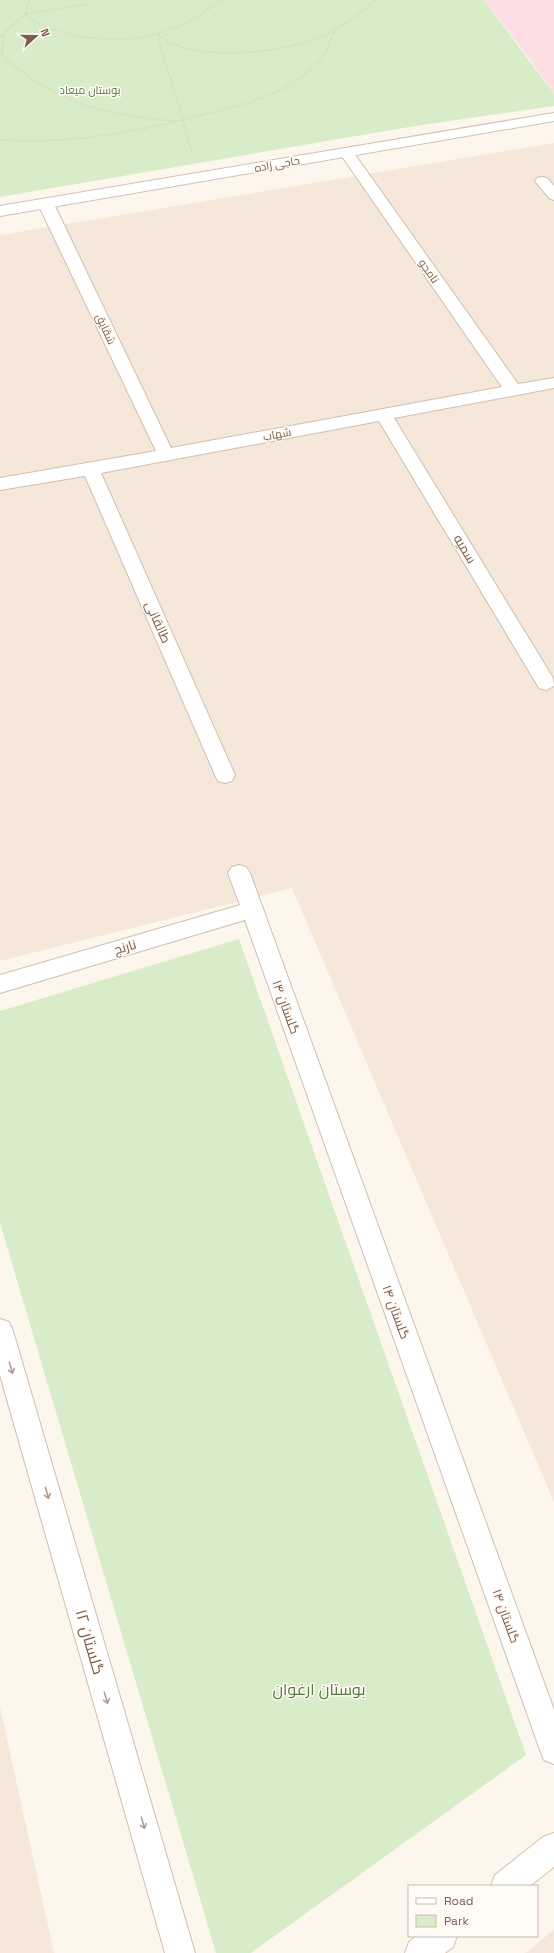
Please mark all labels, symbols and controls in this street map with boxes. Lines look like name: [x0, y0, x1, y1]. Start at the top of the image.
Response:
north arrow: [16, 16, 56, 56]
text: N: [37, 26, 53, 38]
park label: بوستان میعاد: [60, 83, 120, 97]
street label: حاجی زاده: [253, 153, 301, 175]
street label: نامجو: [416, 256, 442, 286]
street label: شقایق: [93, 311, 119, 347]
street label: شهاب: [262, 425, 292, 443]
street label: سمیه: [450, 531, 480, 567]
street label: طالقانی: [141, 598, 175, 646]
street label: نارنج: [112, 936, 138, 958]
street label: گلستان ۱۴: [268, 978, 304, 1036]
street label: گلستان ۱۴: [378, 1283, 414, 1341]
one-way arrow: [8, 1361, 15, 1374]
one-way arrow: [44, 1486, 51, 1499]
street label: گلستان ۱۴: [488, 1587, 524, 1645]
street label: گلستان ۱۲: [71, 1607, 109, 1677]
park label: بوستان ارغوان: [272, 1679, 366, 1700]
one-way arrow: [103, 1692, 111, 1705]
one-way arrow: [140, 1817, 147, 1830]
legend: [408, 1885, 538, 1937]
text: Road: [444, 1893, 473, 1909]
text: Park: [444, 1913, 469, 1929]

